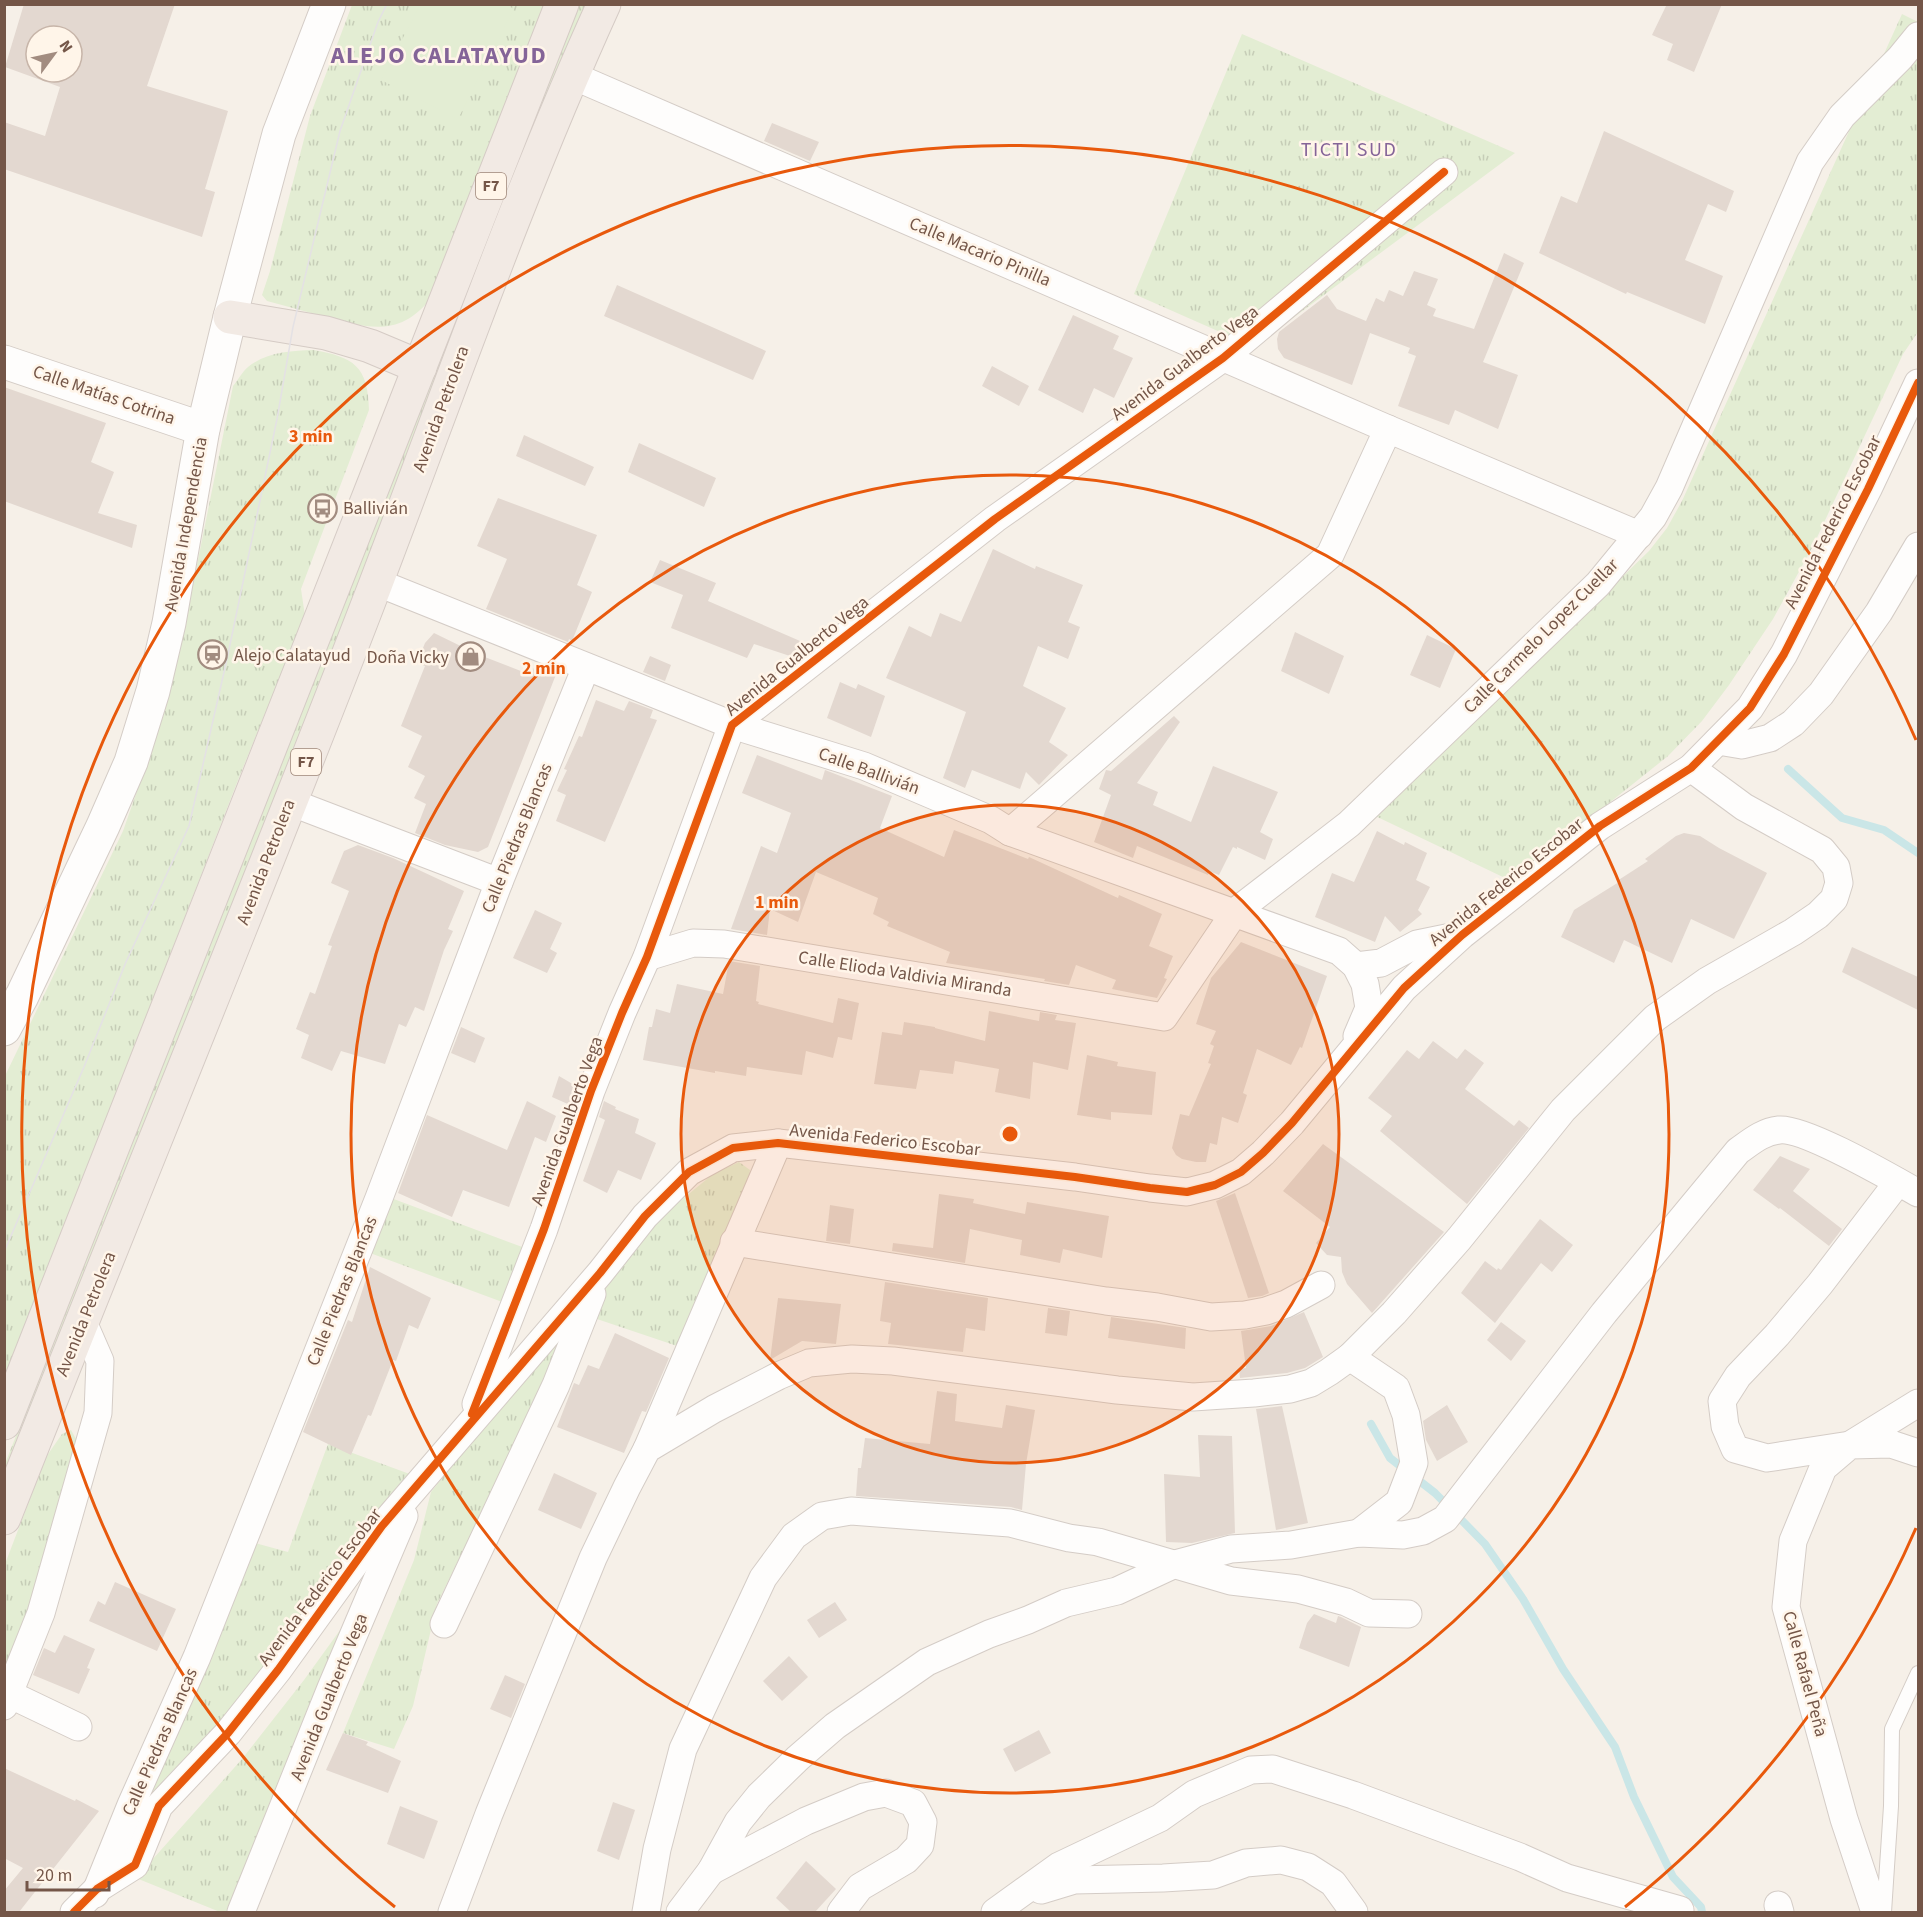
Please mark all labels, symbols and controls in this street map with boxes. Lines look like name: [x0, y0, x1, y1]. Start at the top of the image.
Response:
north arrow: [24, 24, 84, 84]
text: N: [54, 36, 78, 57]
district label: ALEJO CALATAYUD: [330, 38, 547, 73]
district label: TICTI SUD: [1301, 136, 1397, 164]
road number: F7: [476, 173, 506, 199]
street label: Calle Macario Pinilla: [905, 211, 1055, 293]
street label: Avenida Gualberto Vega: [1106, 299, 1264, 427]
street label: Avenida Petrolera: [407, 342, 475, 476]
street label: Calle Matías Cotrina: [29, 359, 179, 431]
text: 3 min: [289, 424, 333, 449]
street label: Avenida Federico Escobar: [1778, 430, 1888, 613]
street label: Avenida Independencia: [158, 435, 214, 613]
bus stop icon: Ballivián: [306, 492, 338, 524]
place label: Ballivián: [343, 496, 408, 521]
street label: Calle Carmelo Lopez Cuellar: [1458, 552, 1625, 719]
street label: Avenida Gualberto Vega: [720, 590, 874, 722]
station icon: Alejo Calatayud: [197, 639, 229, 671]
shop icon: Doña Vicky: [454, 641, 486, 673]
place label: Alejo Calatayud: [234, 643, 351, 668]
place label: Doña Vicky: [366, 645, 450, 670]
text: 2 min: [522, 656, 566, 681]
street label: Calle Ballivián: [815, 741, 923, 801]
road number: F7: [291, 749, 321, 775]
street label: Calle Piedras Blancas: [476, 759, 558, 917]
street label: Avenida Petrolera: [231, 796, 301, 928]
street label: Avenida Federico Escobar: [1424, 811, 1589, 952]
text: 1 min: [755, 890, 799, 915]
street label: Calle Elioda Valdivia Miranda: [796, 945, 1014, 1003]
street label: Avenida Gualberto Vega: [525, 1033, 609, 1209]
street label: Avenida Federico Escobar: [788, 1118, 982, 1163]
centre of rings: [1000, 1124, 1020, 1144]
street label: Calle Piedras Blancas: [301, 1212, 383, 1370]
street label: Avenida Petrolera: [50, 1248, 122, 1380]
street label: Avenida Federico Escobar: [252, 1502, 388, 1671]
street label: Calle Rafael Peña: [1776, 1608, 1834, 1740]
street label: Avenida Gualberto Vega: [284, 1610, 374, 1784]
street label: Calle Piedras Blancas: [116, 1664, 204, 1820]
scale bar: [27, 1854, 110, 1892]
text: 20 m: [36, 1863, 72, 1888]

